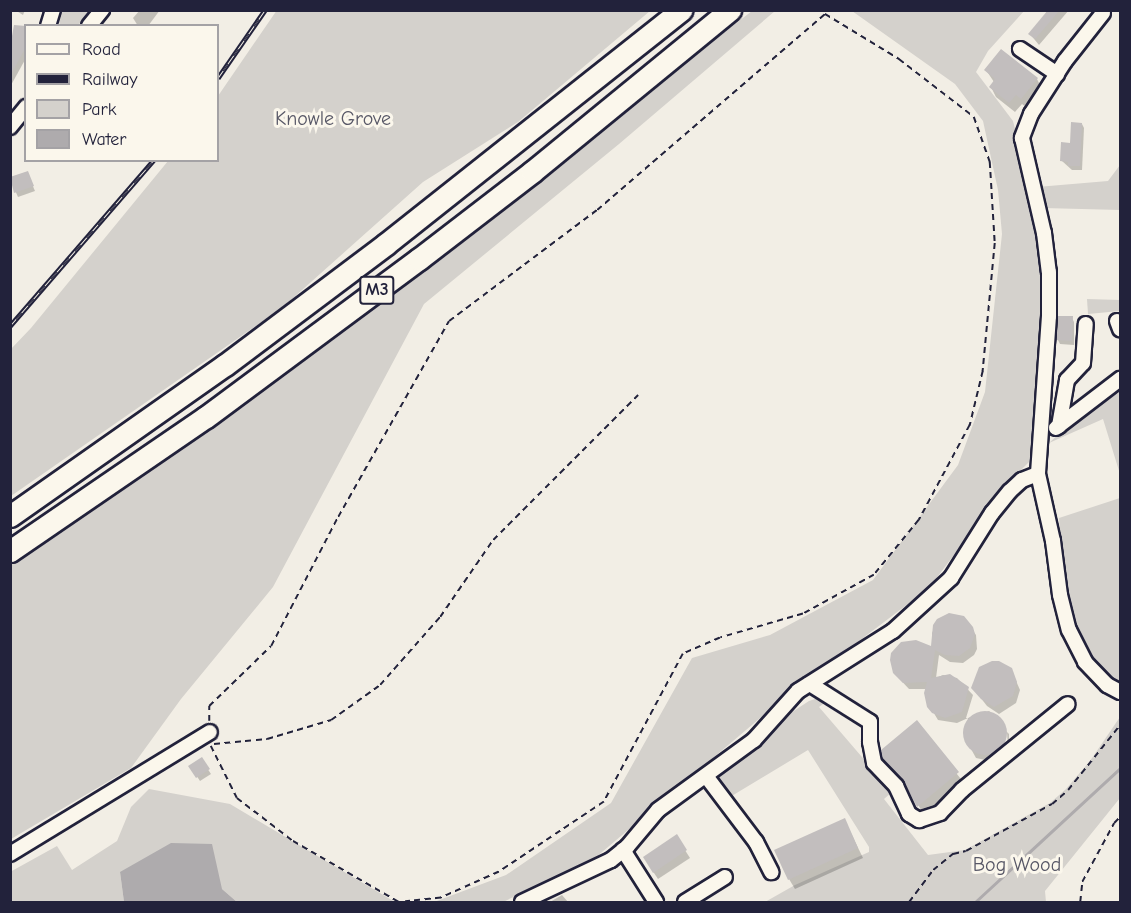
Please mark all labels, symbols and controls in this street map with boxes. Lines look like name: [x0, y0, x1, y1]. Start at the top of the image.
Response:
legend: [24, 24, 219, 162]
text: Road: [82, 39, 121, 60]
text: Railway: [82, 69, 138, 90]
text: Park: [82, 99, 116, 120]
park label: Knowle Grove: [275, 106, 391, 130]
text: Water: [82, 129, 126, 150]
road number: M3: [359, 275, 395, 305]
park label: Bog Wood: [973, 852, 1061, 876]

